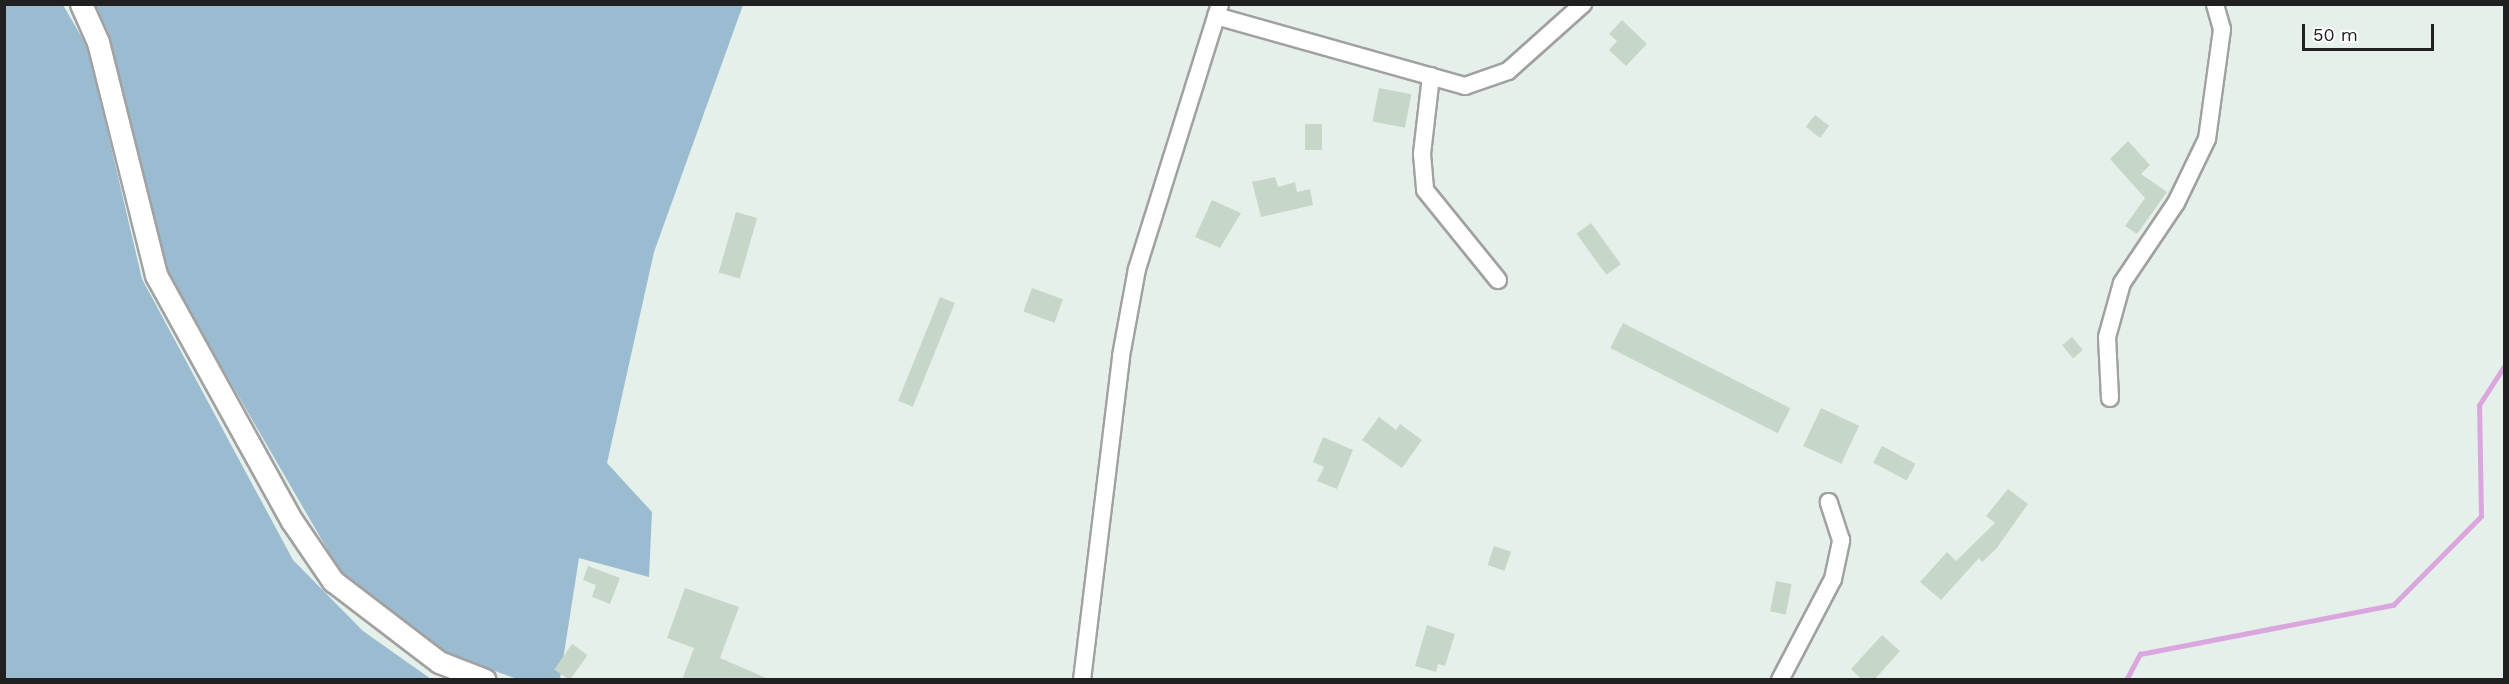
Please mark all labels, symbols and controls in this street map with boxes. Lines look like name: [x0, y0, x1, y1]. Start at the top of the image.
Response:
scale bar: [2305, 12, 2437, 50]
text: 50 m: [2313, 24, 2358, 45]

